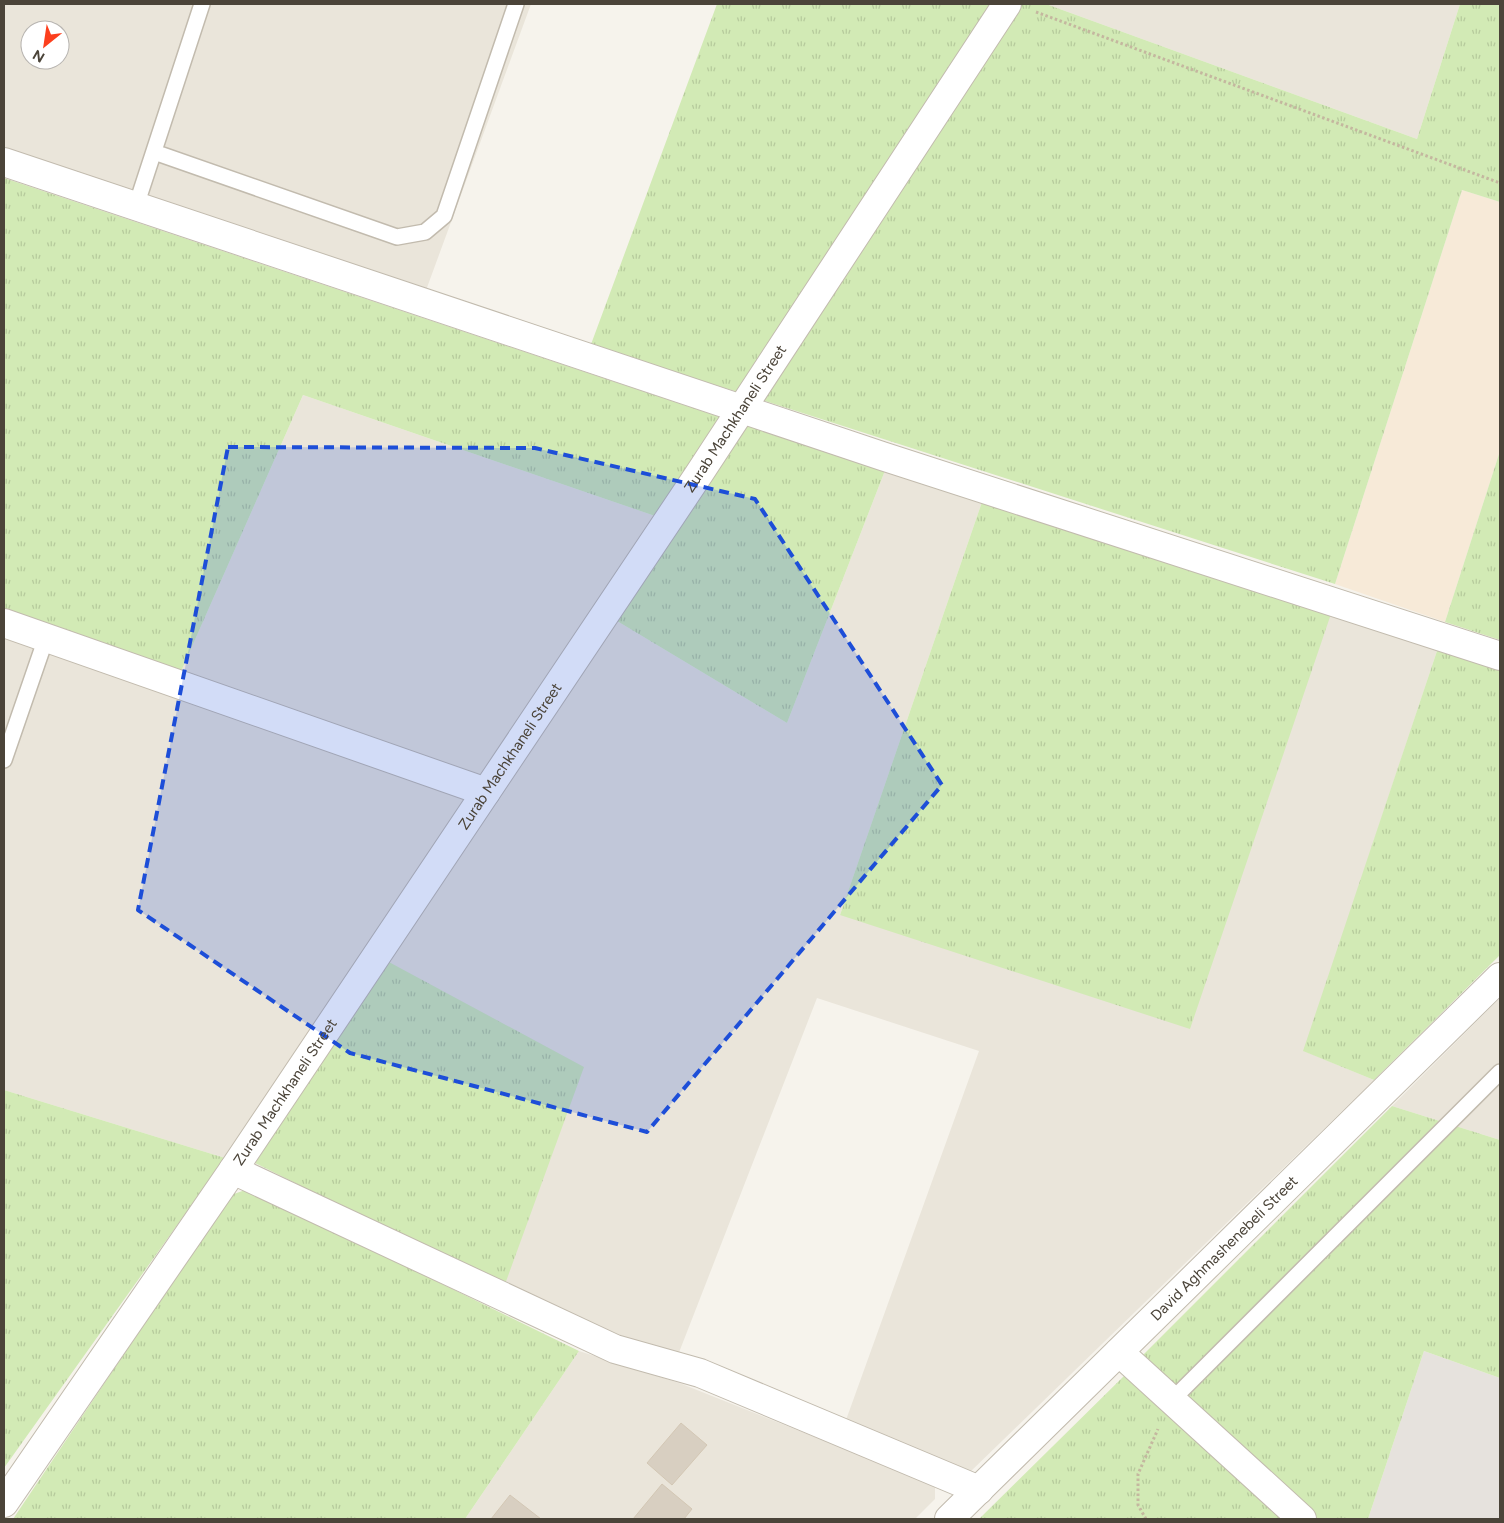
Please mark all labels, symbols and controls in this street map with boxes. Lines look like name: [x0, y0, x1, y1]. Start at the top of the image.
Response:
north arrow: [20, 20, 70, 70]
text: N: [30, 46, 48, 66]
street label: Zurab Machkhaneli Street: [680, 341, 790, 496]
street label: Zurab Machkhaneli Street: [455, 679, 566, 833]
street label: Zurab Machkhaneli Street: [230, 1015, 341, 1169]
street label: David Aghmashenebeli Street: [1147, 1172, 1302, 1325]

